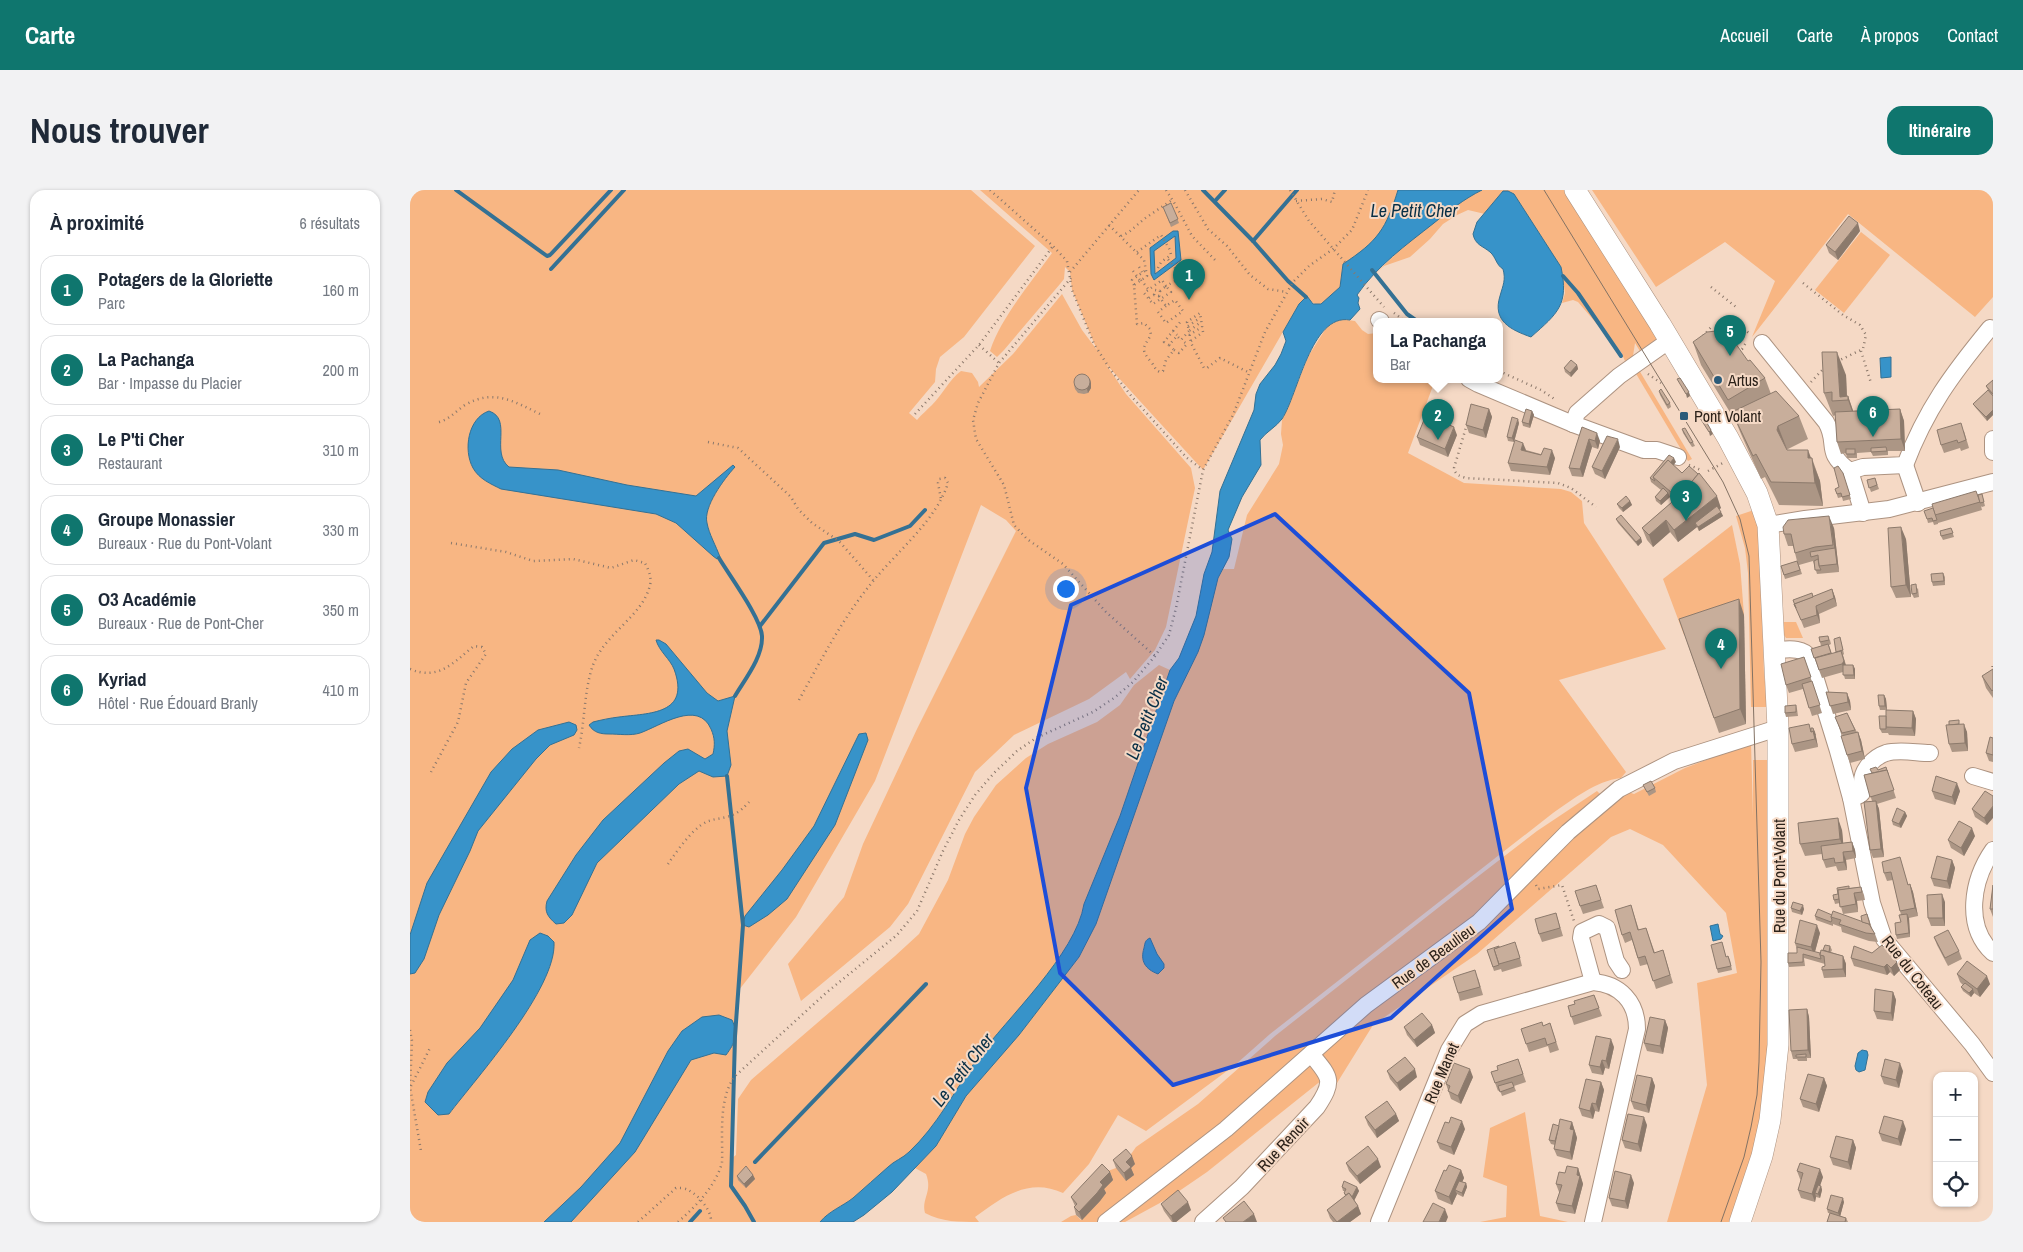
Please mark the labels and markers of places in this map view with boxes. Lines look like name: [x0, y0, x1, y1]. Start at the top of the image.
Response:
pin: 1: [1173, 259, 1205, 300]
pin: 5: [1714, 315, 1746, 356]
place label: Artus: [1727, 369, 1759, 391]
marker: Artus: [1712, 374, 1724, 386]
pin: 6: [1857, 396, 1889, 437]
pin: 2: [1422, 399, 1454, 440]
place label: Pont Volant: [1694, 405, 1761, 427]
marker: Pont Volant: [1678, 410, 1690, 422]
pin: 3: [1670, 480, 1702, 521]
pin: 4: [1705, 628, 1737, 669]

